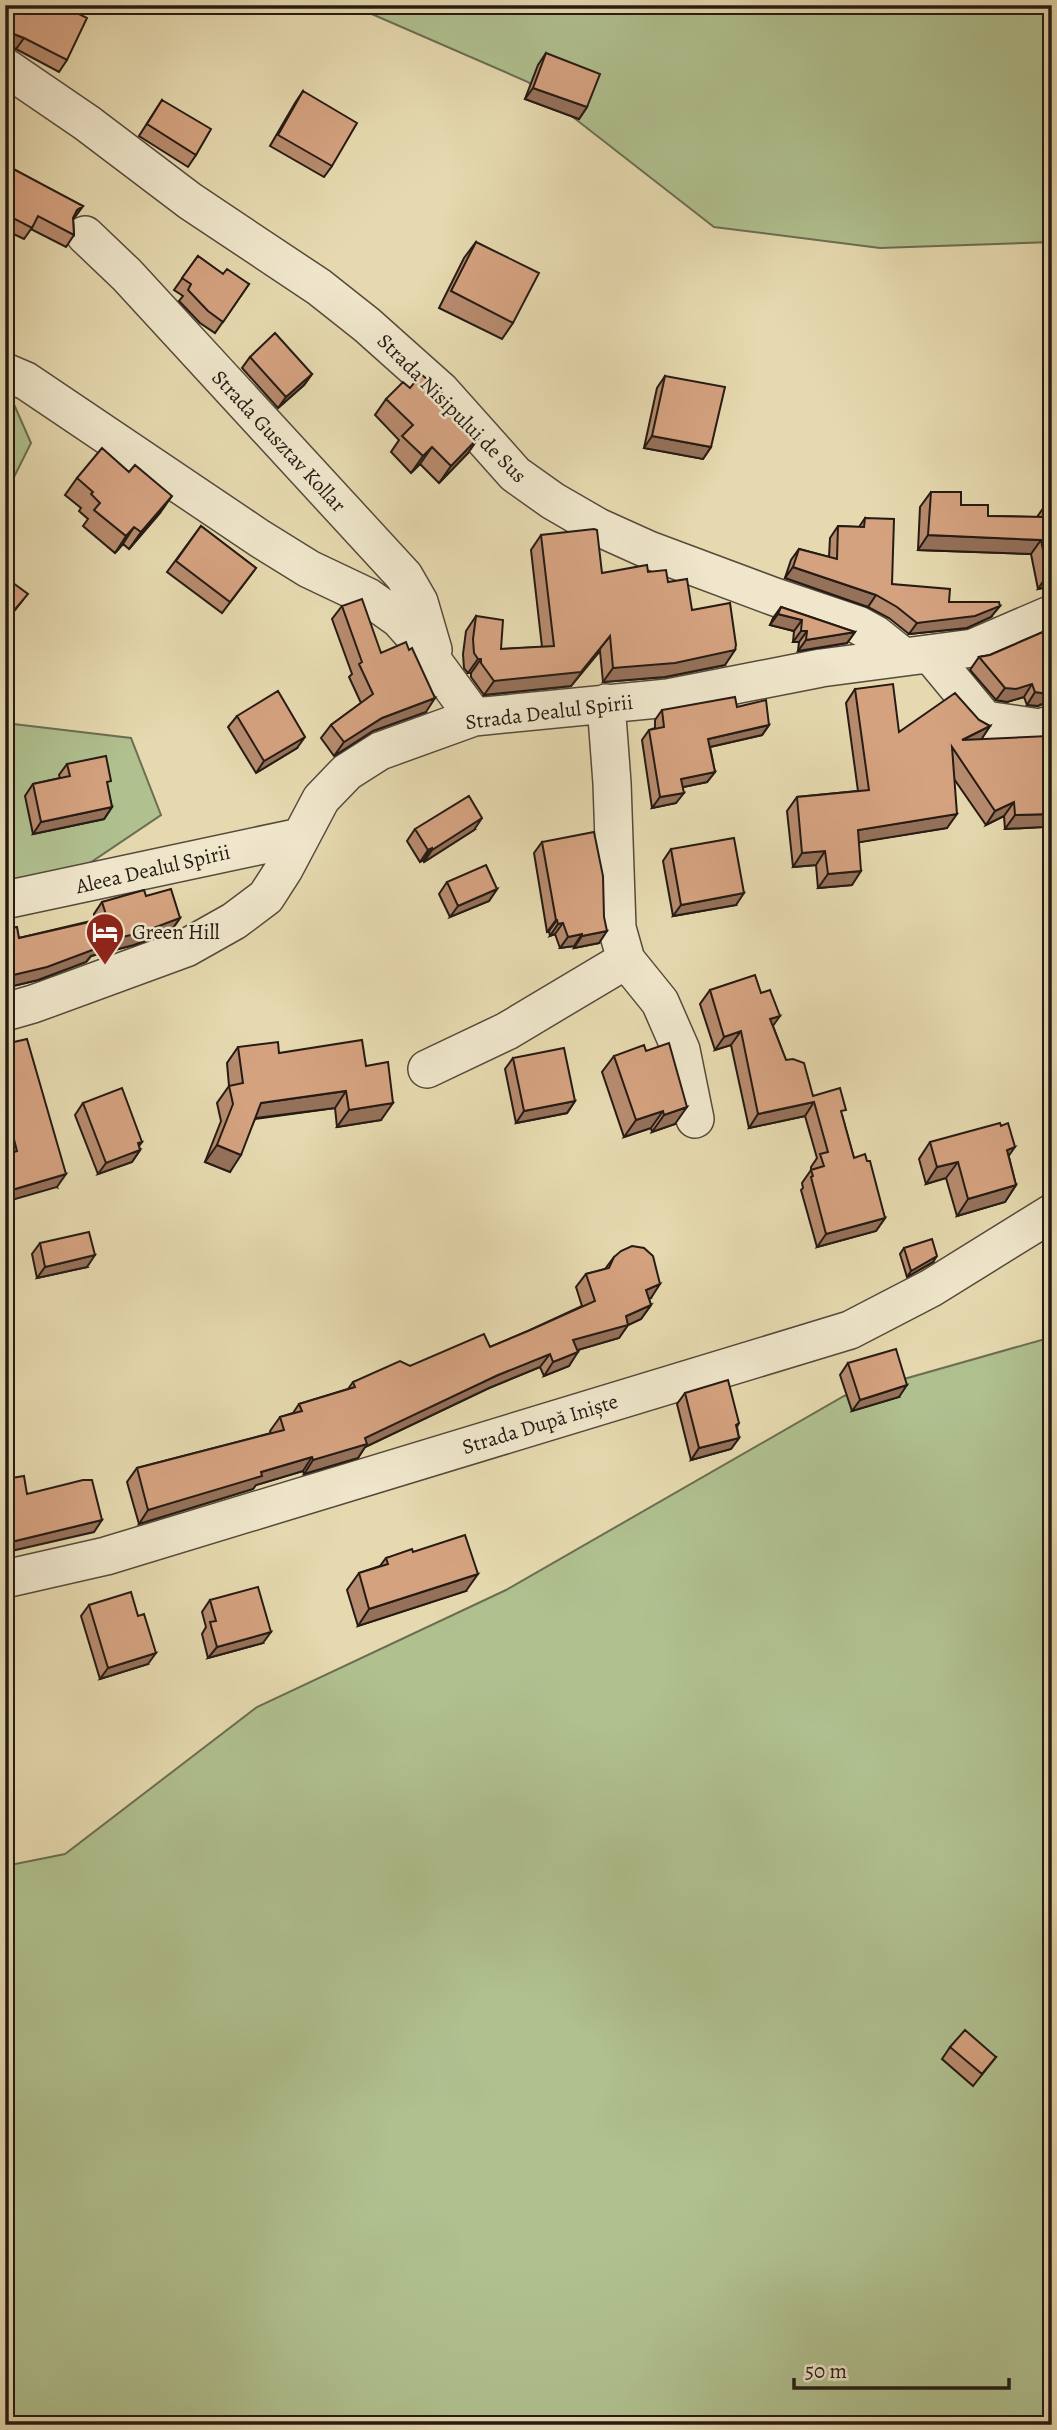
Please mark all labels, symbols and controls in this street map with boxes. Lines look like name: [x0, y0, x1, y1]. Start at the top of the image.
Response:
street label: Strada Nisipului de Sus: [371, 327, 533, 489]
street label: Strada Gusztav Kollar: [206, 364, 352, 518]
street label: Strada Dealul Spirii: [464, 688, 634, 736]
street label: Aleea Dealul Spirii: [72, 838, 233, 901]
hotel icon: Green Hill: [84, 911, 126, 966]
place label: Green Hill: [132, 918, 220, 946]
street label: Strada După Iniște: [459, 1387, 621, 1461]
scale bar: [794, 2346, 1010, 2390]
text: 50 m: [805, 2357, 847, 2385]

